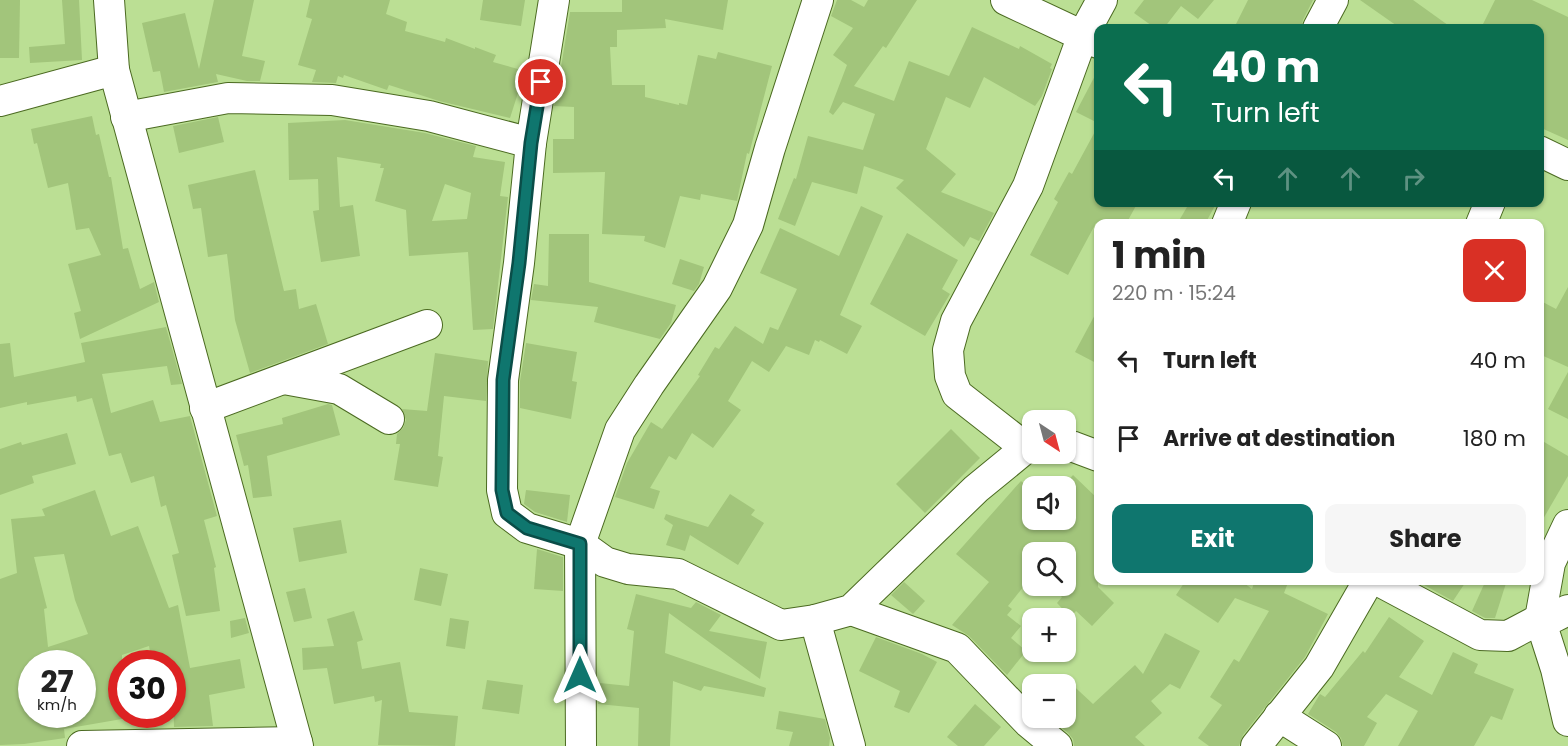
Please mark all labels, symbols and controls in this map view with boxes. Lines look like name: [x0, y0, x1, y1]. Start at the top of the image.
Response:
text: 40 m: [1211, 38, 1320, 97]
icon: left: [1112, 48, 1190, 126]
pin: [515, 56, 566, 107]
icon: arrive: [524, 65, 557, 98]
text: Turn left: [1211, 94, 1320, 131]
icon: left: [1208, 162, 1241, 195]
icon: ahead: [1271, 162, 1304, 195]
icon: ahead: [1334, 162, 1367, 195]
icon: right: [1397, 162, 1430, 195]
text: 1 min: [1112, 230, 1206, 281]
button: close: [1463, 239, 1526, 302]
text: 220 m · 15:24: [1112, 279, 1236, 307]
icon: left: [1112, 344, 1145, 377]
text: Turn left: [1163, 345, 1257, 376]
text: 40 m: [1470, 345, 1526, 376]
north arrow: [1022, 410, 1076, 464]
map controls: [1022, 410, 1076, 728]
icon: arrive: [1112, 422, 1145, 455]
text: Arrive at destination: [1163, 423, 1395, 454]
text: 180 m: [1463, 423, 1526, 454]
button: sound: [1022, 476, 1076, 530]
button: Exit: [1112, 504, 1313, 573]
button: Share: [1325, 504, 1526, 573]
button: search: [1022, 542, 1076, 596]
button: +: [1022, 608, 1076, 662]
position arrow: [548, 643, 612, 707]
speed limit sign: 30: [108, 650, 186, 728]
text: 27: [40, 660, 74, 703]
button: −: [1022, 674, 1076, 728]
text: km/h: [37, 694, 77, 715]

